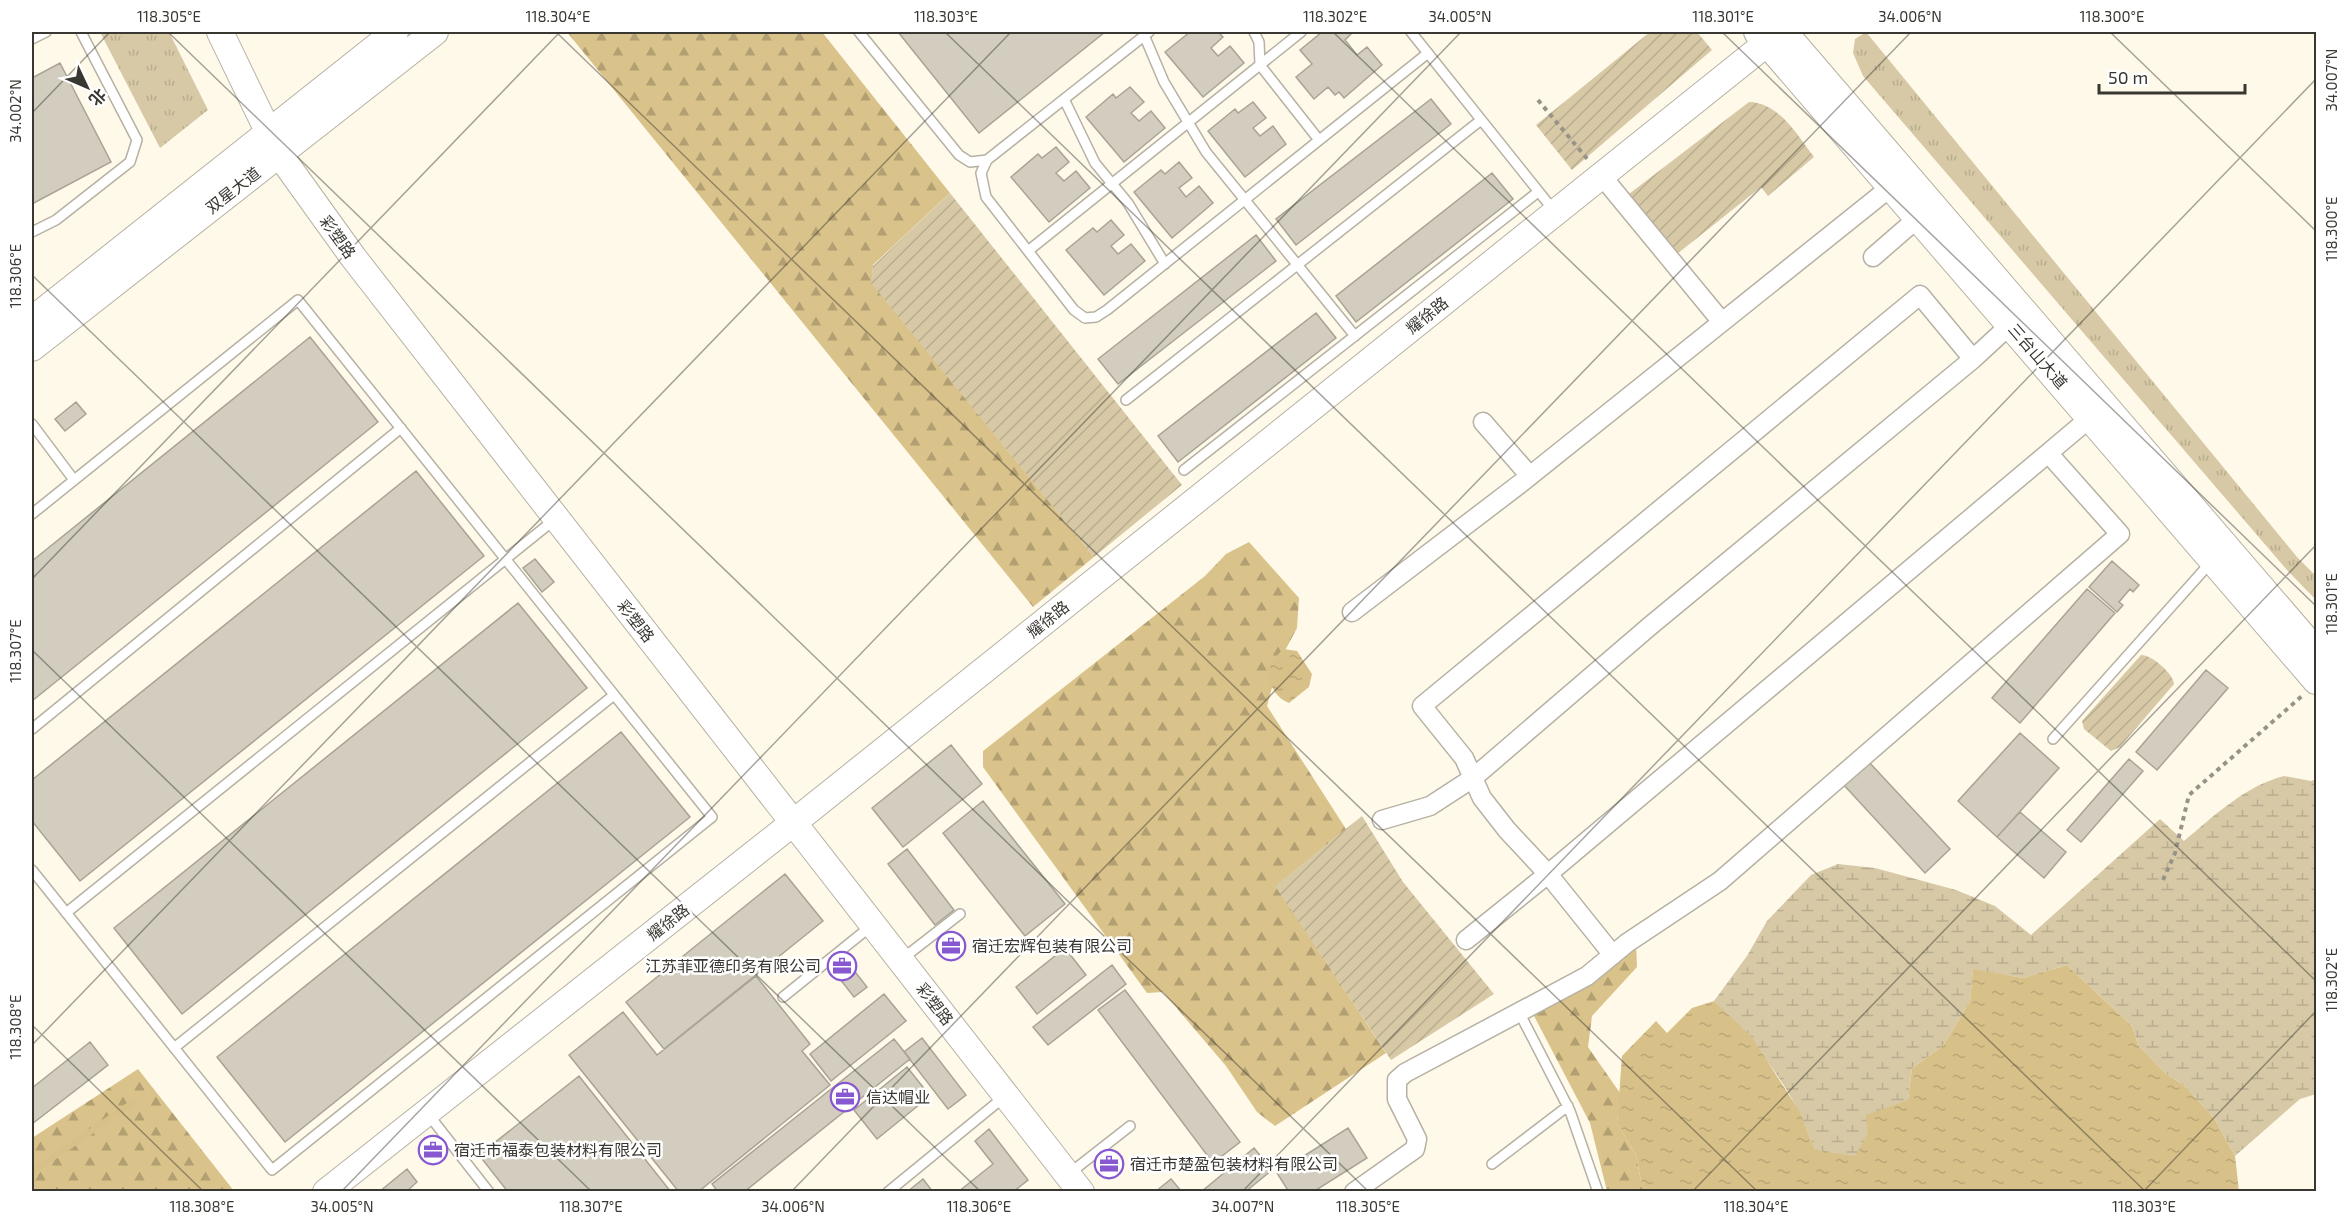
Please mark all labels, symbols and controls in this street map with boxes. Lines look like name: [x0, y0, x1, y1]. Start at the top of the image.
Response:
text: 118.305°E: [137, 7, 201, 25]
text: 118.304°E: [526, 7, 590, 25]
text: 118.303°E: [914, 7, 978, 25]
text: 118.302°E: [1303, 7, 1367, 25]
text: 34.005°N: [1428, 7, 1492, 25]
text: 118.301°E: [1692, 7, 1754, 25]
text: 34.006°N: [1878, 7, 1942, 25]
text: 118.300°E: [2080, 7, 2144, 25]
text: 34.007°N: [2322, 49, 2340, 111]
north arrow: [57, 57, 117, 117]
scale bar: [2099, 57, 2244, 95]
text: 50 m: [2108, 66, 2148, 88]
text: 34.002°N: [6, 79, 24, 143]
text: 北: [86, 85, 111, 110]
street label: 双星大道: [202, 162, 264, 217]
text: 118.300°E: [2322, 197, 2340, 261]
street label: 彩塑路: [317, 212, 360, 262]
text: 118.306°E: [6, 244, 24, 308]
street label: 耀徐路: [1402, 292, 1451, 337]
street label: 三台山大道: [2005, 319, 2072, 392]
text: 118.301°E: [2322, 573, 2340, 635]
street label: 彩塑路: [614, 596, 659, 645]
street label: 耀徐路: [1023, 596, 1072, 641]
text: 118.307°E: [6, 619, 24, 683]
street label: 耀徐路: [643, 899, 692, 944]
office icon: 宿迁宏辉包装有限公司: [935, 930, 967, 962]
place label: 宿迁宏辉包装有限公司: [972, 936, 1132, 955]
text: 118.302°E: [2322, 948, 2340, 1012]
office icon: 江苏菲亚德印务有限公司: [826, 950, 858, 982]
place label: 江苏菲亚德印务有限公司: [645, 956, 821, 975]
street label: 彩塑路: [913, 979, 958, 1028]
text: 118.308°E: [6, 995, 24, 1059]
office icon: 信达帽业: [829, 1081, 861, 1113]
place label: 信达帽业: [866, 1087, 930, 1106]
office icon: 宿迁市福泰包装材料有限公司: [417, 1134, 449, 1166]
place label: 宿迁市福泰包装材料有限公司: [454, 1140, 662, 1159]
office icon: 宿迁市楚盈包装材料有限公司: [1093, 1148, 1125, 1180]
place label: 宿迁市楚盈包装材料有限公司: [1130, 1154, 1338, 1173]
text: 118.308°E: [170, 1197, 234, 1215]
text: 34.005°N: [310, 1197, 374, 1215]
text: 118.307°E: [559, 1197, 623, 1215]
text: 34.006°N: [761, 1197, 825, 1215]
text: 118.306°E: [947, 1197, 1011, 1215]
text: 34.007°N: [1212, 1197, 1274, 1215]
text: 118.305°E: [1336, 1197, 1400, 1215]
text: 118.304°E: [1724, 1197, 1788, 1215]
text: 118.303°E: [2112, 1197, 2176, 1215]

